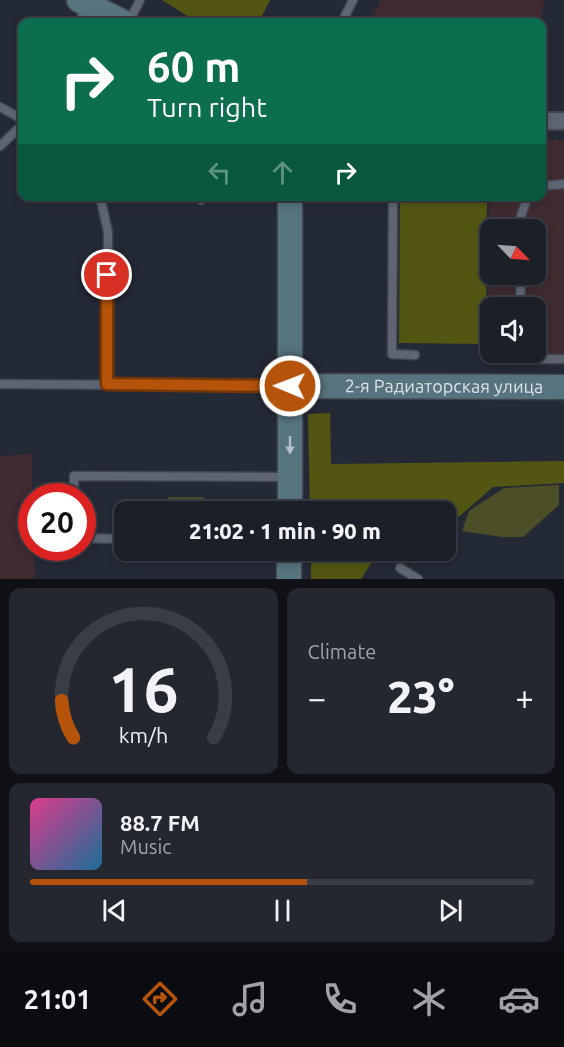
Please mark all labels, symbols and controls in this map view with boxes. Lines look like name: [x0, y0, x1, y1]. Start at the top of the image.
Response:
icon: right: [48, 42, 126, 120]
text: 60 m: [147, 43, 241, 90]
text: Turn right: [147, 92, 267, 122]
icon: left: [203, 156, 236, 189]
icon: ahead: [266, 156, 299, 189]
icon: right: [329, 156, 362, 189]
north arrow: [480, 219, 546, 285]
map controls: [480, 219, 546, 363]
pin: [81, 249, 132, 300]
icon: arrive: [90, 258, 123, 291]
button: sound: [480, 297, 546, 363]
position arrow: [258, 354, 322, 418]
street label: 2-я Радиаторская улица: [345, 375, 543, 396]
one-way arrow: [285, 435, 295, 454]
speed limit sign: 20: [18, 483, 96, 561]
text: 21:02 · 1 min · 90 m: [189, 518, 381, 543]
text: Climate: [308, 640, 376, 663]
text: 16: [108, 654, 178, 724]
text: 23°: [387, 671, 454, 722]
text: −: [308, 679, 326, 716]
text: +: [515, 679, 534, 716]
text: km/h: [118, 723, 168, 747]
text: 88.7 FM: [120, 810, 200, 835]
text: Music: [120, 835, 172, 858]
icon: previous: [98, 894, 131, 927]
icon: pause: [266, 894, 299, 927]
icon: next: [434, 894, 467, 927]
icon: directions: [139, 978, 181, 1020]
icon: music: [229, 978, 271, 1020]
icon: phone: [319, 978, 361, 1020]
icon: climate: [408, 978, 450, 1020]
icon: car: [498, 978, 540, 1020]
text: 21:01: [24, 984, 91, 1014]

